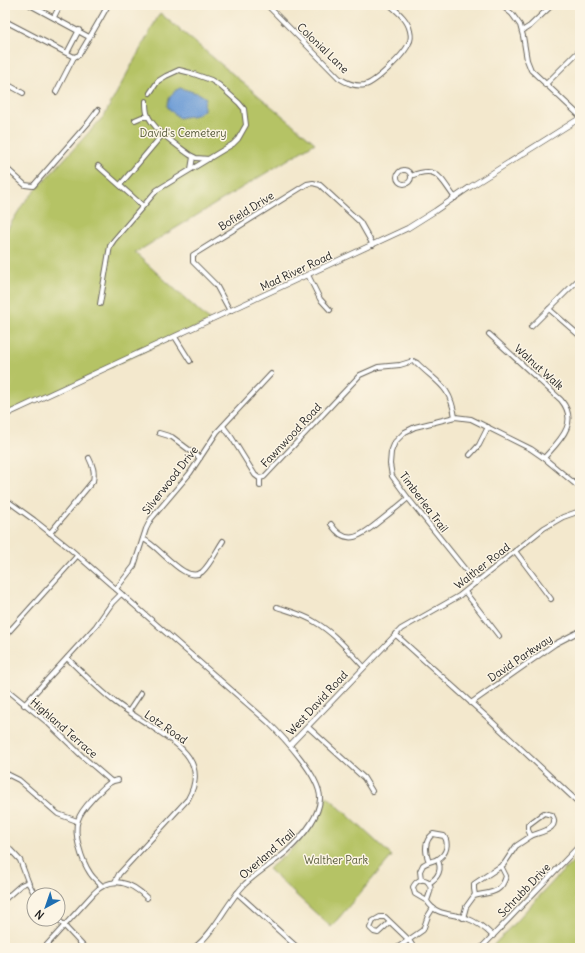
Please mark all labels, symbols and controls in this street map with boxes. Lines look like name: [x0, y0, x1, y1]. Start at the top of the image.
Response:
street label: Colonial Lane: [294, 20, 352, 76]
park label: David's Cemetery: [140, 126, 226, 140]
street label: Bofield Drive: [216, 188, 276, 234]
street label: Mad River Road: [258, 248, 335, 294]
street label: Walnut Walk: [511, 341, 567, 393]
street label: Fawnwood Road: [258, 400, 325, 470]
street label: Silverwood Drive: [139, 443, 201, 517]
street label: Timberlea Trail: [397, 469, 451, 535]
street label: Walther Road: [451, 539, 513, 592]
street label: David Parkway: [485, 631, 555, 685]
street label: West David Road: [283, 667, 351, 738]
street label: Highland Terrace: [28, 695, 100, 761]
street label: Lotz Road: [142, 707, 191, 747]
street label: Overland Trail: [236, 826, 298, 882]
park label: Walther Park: [304, 853, 368, 867]
street label: Schrubb Drive: [495, 860, 553, 920]
north arrow: [26, 887, 66, 927]
text: N: [32, 907, 47, 922]

